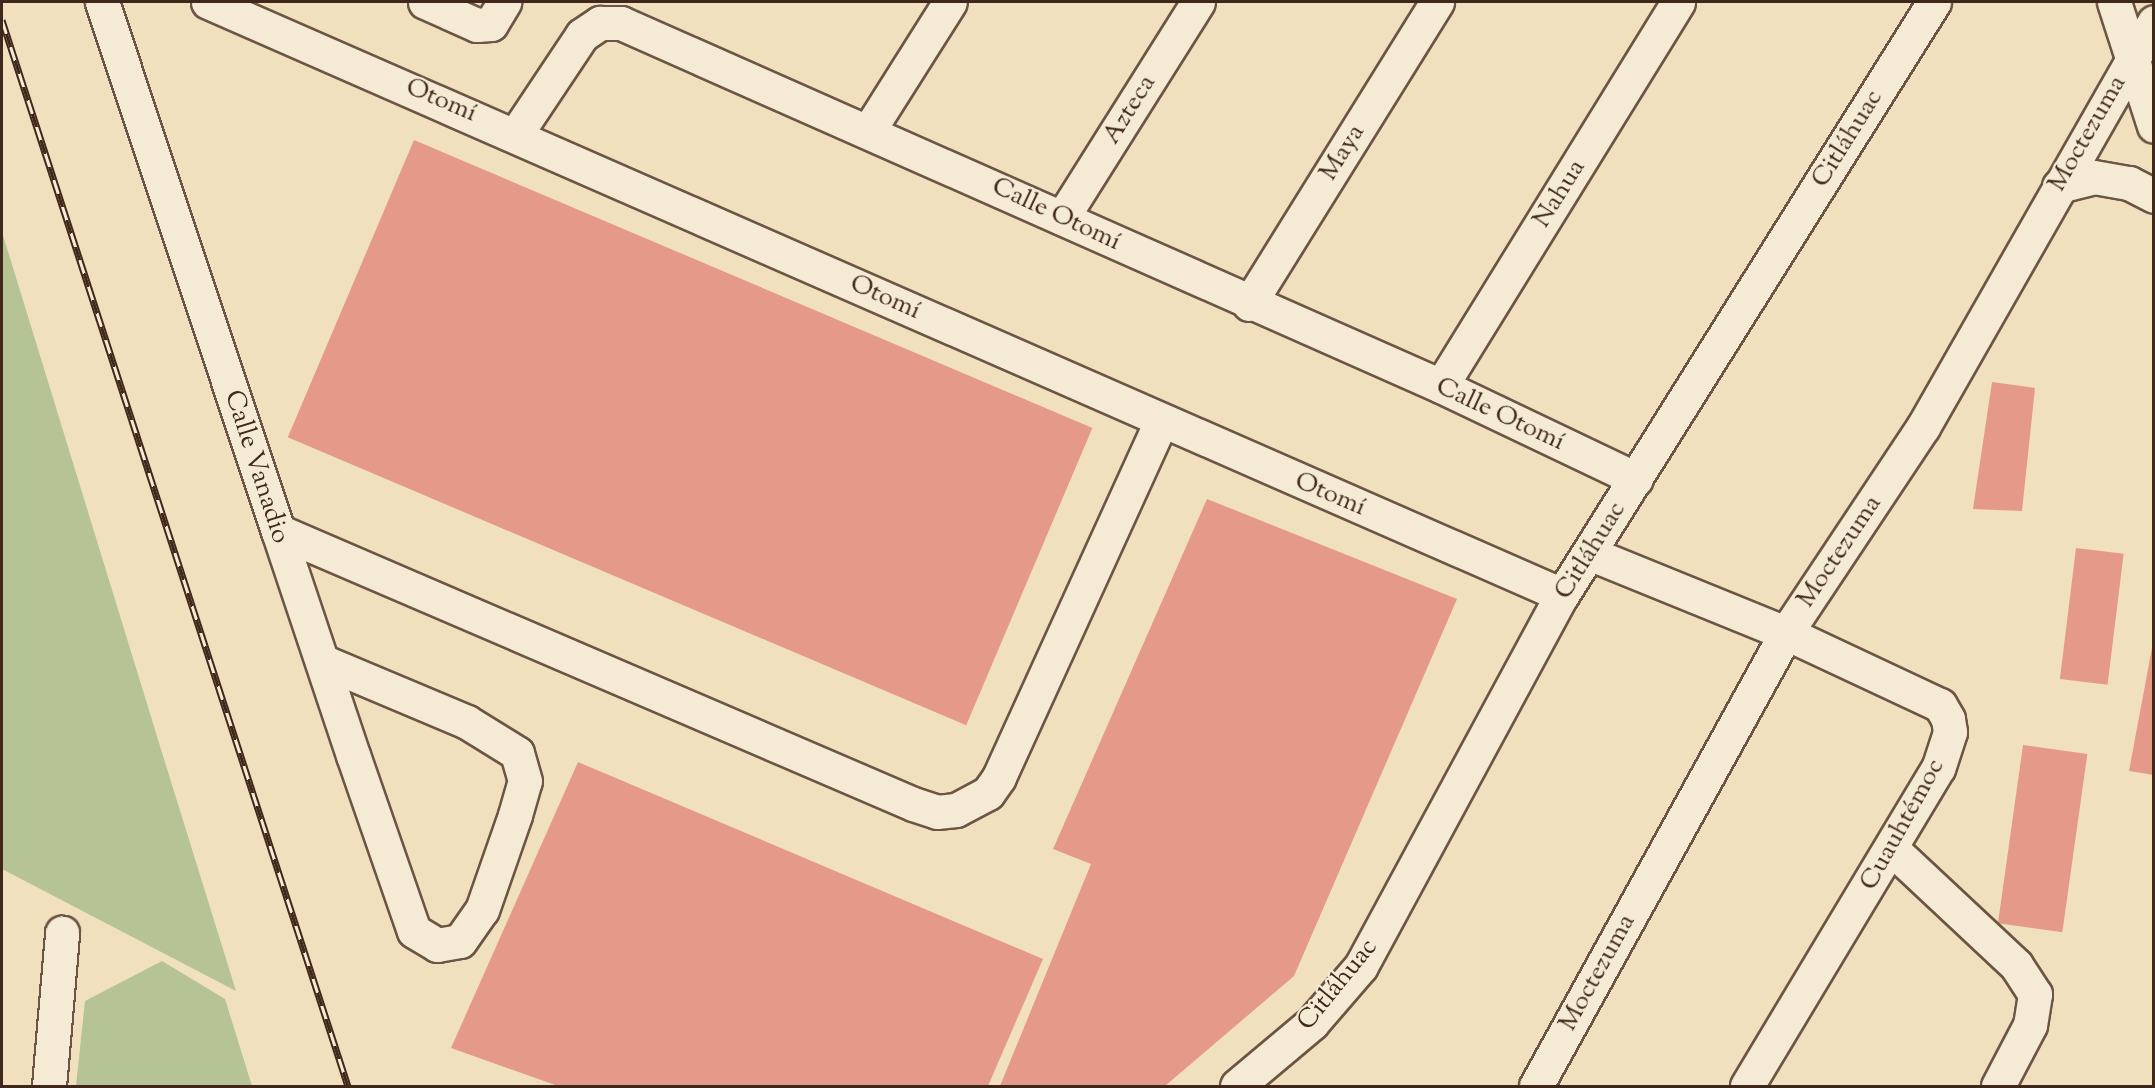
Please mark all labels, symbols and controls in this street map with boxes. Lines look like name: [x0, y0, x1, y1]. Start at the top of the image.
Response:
street label: Azteca: [1097, 70, 1163, 150]
street label: Moctezuma: [2042, 70, 2134, 198]
street label: Otomí: [401, 72, 481, 130]
street label: Citláhuac: [1806, 84, 1890, 194]
street label: Maya: [1314, 119, 1372, 187]
street label: Nahua: [1527, 154, 1593, 234]
street label: Calle Otomí: [987, 172, 1125, 258]
street label: Otomí: [845, 269, 925, 327]
street label: Calle Otomí: [1431, 372, 1569, 458]
street label: Calle Vanadio: [217, 387, 295, 547]
street label: Otomí: [1290, 466, 1370, 524]
street label: Moctezuma: [1791, 490, 1889, 614]
street label: Citláhuac: [1549, 496, 1633, 606]
street label: Cuauhtémoc: [1854, 754, 1952, 896]
street label: Moctezuma: [1553, 909, 1643, 1037]
street label: Citláhuac: [1291, 933, 1385, 1037]

